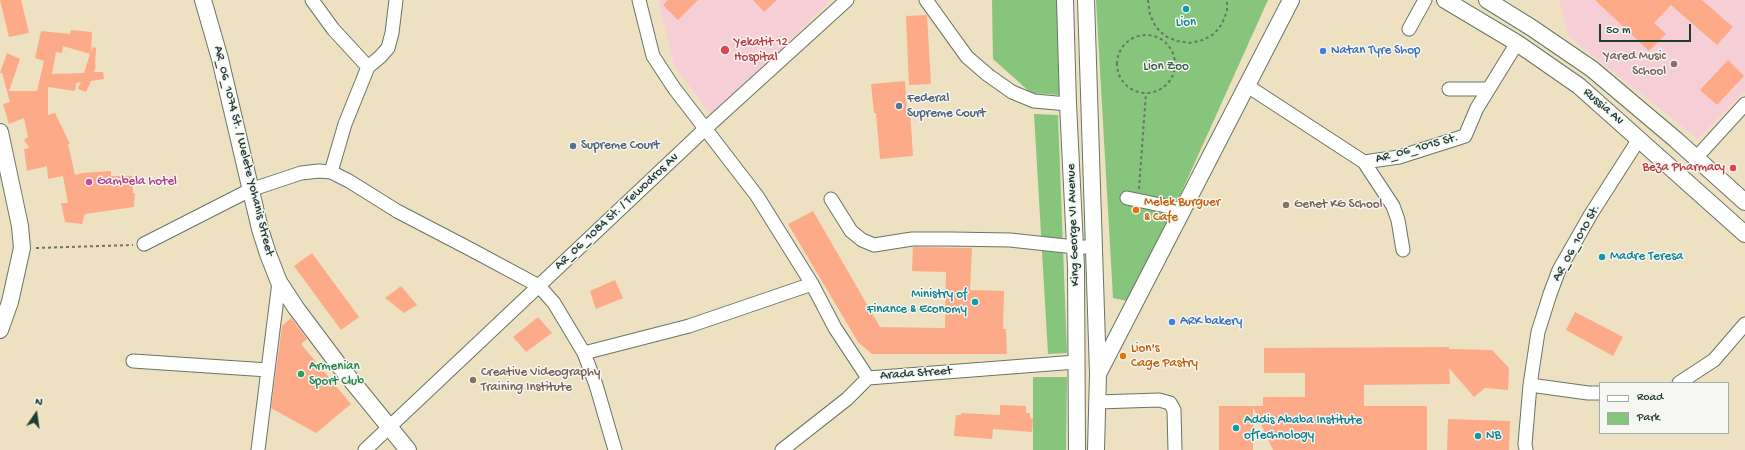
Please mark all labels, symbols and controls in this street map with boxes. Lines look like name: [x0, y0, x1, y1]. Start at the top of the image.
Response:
marker: Lion: [1181, 4, 1191, 14]
place label: Lion: [1176, 15, 1196, 31]
scale bar: [1601, 16, 1693, 42]
text: 50 m: [1606, 24, 1631, 38]
place label: Yekatit 12 Hospital: [734, 35, 788, 66]
place label: Natan Tyre Shop: [1331, 43, 1420, 59]
street label: AR_06_1074 St. / Welete Yohanis Street: [209, 44, 277, 258]
marker: Yekatit 12 Hospital: [719, 44, 731, 56]
marker: Natan Tyre Shop: [1318, 46, 1328, 56]
place label: Yared Music School: [1604, 49, 1666, 80]
park label: Lion Zoo: [1143, 59, 1189, 75]
marker: Yared Music School: [1669, 59, 1679, 69]
street label: Russia Av: [1579, 85, 1627, 129]
place label: Federal Supreme Court: [907, 91, 986, 122]
marker: Federal Supreme Court: [894, 101, 904, 111]
street label: AR_06_1015 St.: [1374, 130, 1460, 168]
place label: Supreme Court: [581, 138, 660, 154]
marker: Supreme Court: [568, 141, 578, 151]
street label: AR_06_1084 St. / Tewodros Av: [552, 150, 682, 274]
place label: Beza Pharmacy: [1642, 160, 1725, 176]
street label: King George VI Avenue: [1064, 163, 1084, 287]
marker: Beza Pharmacy: [1728, 163, 1738, 173]
place label: Gambela hotel: [97, 174, 177, 190]
marker: Gambela hotel: [84, 177, 94, 187]
place label: Melek Burguer & Cafe: [1144, 195, 1220, 226]
place label: Genet KG School: [1294, 197, 1382, 213]
marker: Genet KG School: [1281, 200, 1291, 210]
street label: AR_06_1010 St.: [1549, 202, 1605, 284]
marker: Melek Burguer & Cafe: [1131, 205, 1141, 215]
place label: Madre Teresa: [1610, 249, 1683, 265]
marker: Madre Teresa: [1597, 252, 1607, 262]
place label: Ministry of Finance & Economy: [867, 287, 967, 318]
marker: Ministry of Finance & Economy: [970, 297, 980, 307]
place label: ARK bakery: [1180, 314, 1242, 330]
marker: ARK bakery: [1167, 317, 1177, 327]
place label: Lion's Cage Pastry: [1131, 341, 1198, 372]
marker: Lion's Cage Pastry: [1118, 351, 1128, 361]
place label: Armenian Sport Club: [309, 359, 364, 390]
street label: Arada Street: [880, 364, 952, 384]
place label: Creative Videography Training Institute: [481, 365, 600, 396]
marker: Armenian Sport Club: [296, 369, 306, 379]
marker: Creative Videography Training Institute: [468, 375, 478, 385]
legend: [1599, 382, 1729, 434]
text: Road: [1637, 391, 1663, 405]
north arrow: [16, 394, 56, 434]
text: N: [34, 396, 44, 409]
text: Park: [1637, 411, 1660, 425]
place label: Addis Ababa Institute ofTechnology: [1244, 413, 1362, 444]
marker: Addis Ababa Institute ofTechnology: [1231, 423, 1241, 433]
place label: NB: [1486, 428, 1501, 444]
marker: NB: [1473, 431, 1483, 441]

